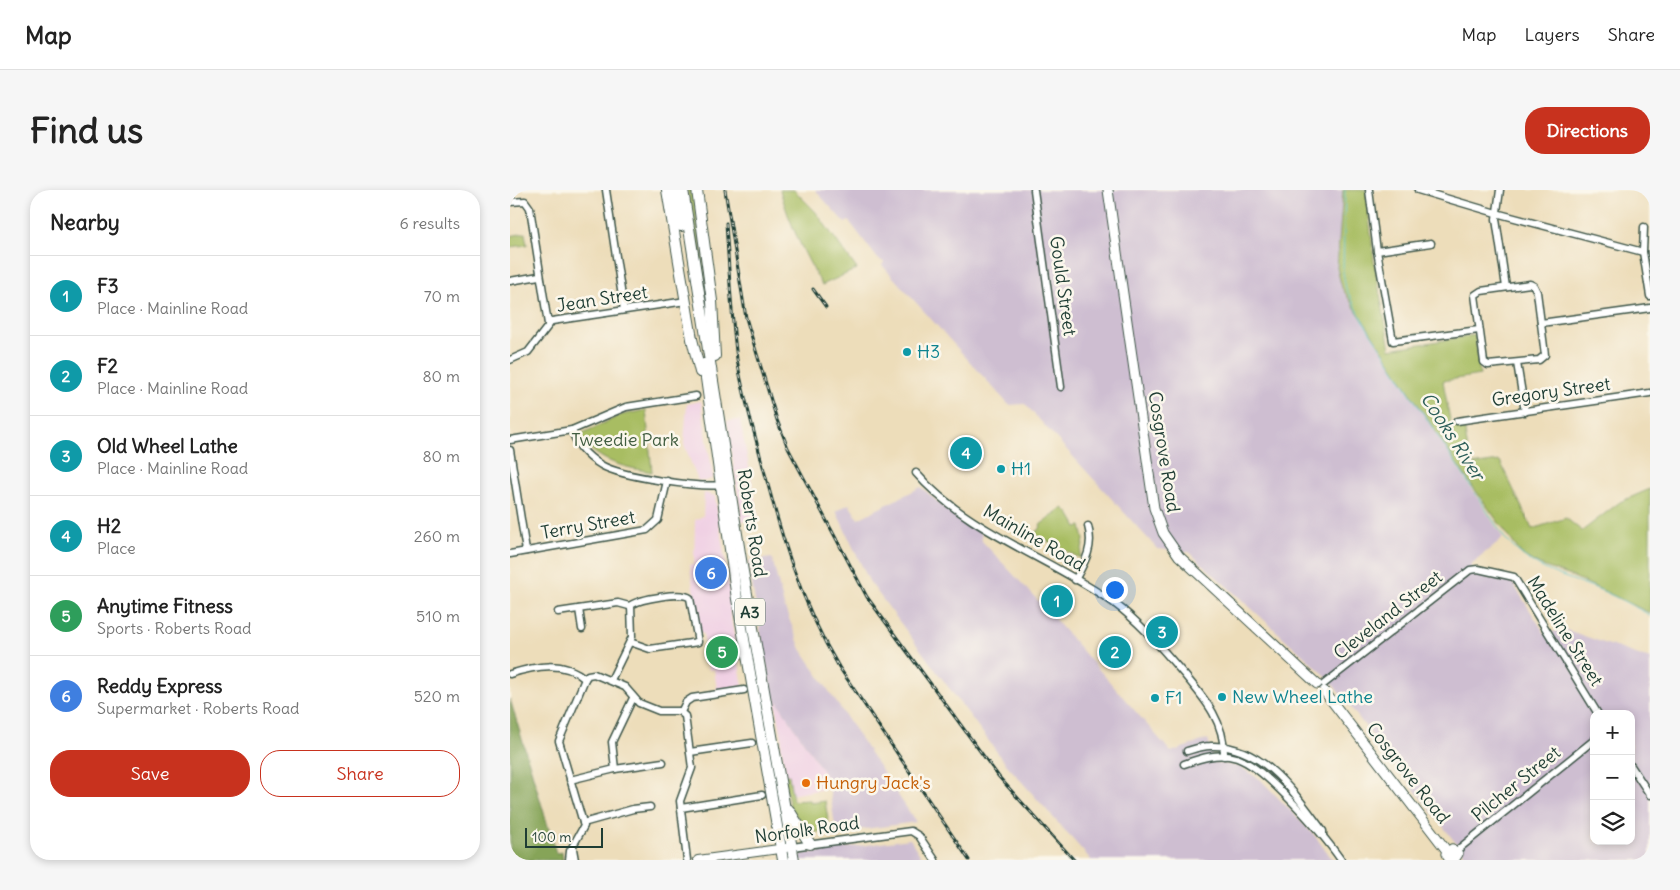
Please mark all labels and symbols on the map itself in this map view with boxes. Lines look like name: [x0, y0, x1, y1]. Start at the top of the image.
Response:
street label: Gould Street: [1045, 235, 1082, 337]
street label: Jean Street: [555, 280, 649, 317]
place label: H3: [917, 340, 940, 363]
marker: H3: [901, 346, 913, 358]
street label: Gregory Street: [1490, 372, 1612, 411]
water label: Cooks River: [1416, 387, 1492, 486]
street label: Cosgrove Road: [1144, 390, 1185, 514]
park label: Tweedie Park: [571, 428, 679, 451]
pin: 4: [950, 434, 982, 472]
place label: H1: [1011, 457, 1031, 480]
marker: H1: [995, 463, 1007, 475]
street label: Roberts Road: [733, 467, 772, 579]
street label: Mainline Road: [979, 499, 1090, 576]
street label: Terry Street: [539, 505, 637, 544]
pin: 6: [695, 554, 727, 592]
street label: Cleveland Street: [1329, 565, 1447, 664]
street label: Madeline Street: [1522, 571, 1608, 690]
your location: [1102, 577, 1128, 603]
pin: 1: [1041, 582, 1073, 620]
road number: A3: [735, 598, 765, 626]
pin: 3: [1146, 613, 1178, 651]
pin: 5: [706, 633, 738, 671]
pin: 2: [1099, 633, 1131, 671]
place label: New Wheel Lathe: [1232, 685, 1373, 708]
place label: F1: [1165, 686, 1182, 709]
marker: New Wheel Lathe: [1216, 691, 1228, 703]
marker: F1: [1149, 692, 1161, 704]
street label: Cosgrove Road: [1362, 717, 1455, 828]
street label: Pilcher Street: [1467, 741, 1565, 826]
place label: Hungry Jack's: [816, 771, 931, 794]
marker: Hungry Jack's: [800, 777, 812, 789]
street label: Norfolk Road: [753, 811, 861, 848]
scale bar: [525, 825, 602, 848]

